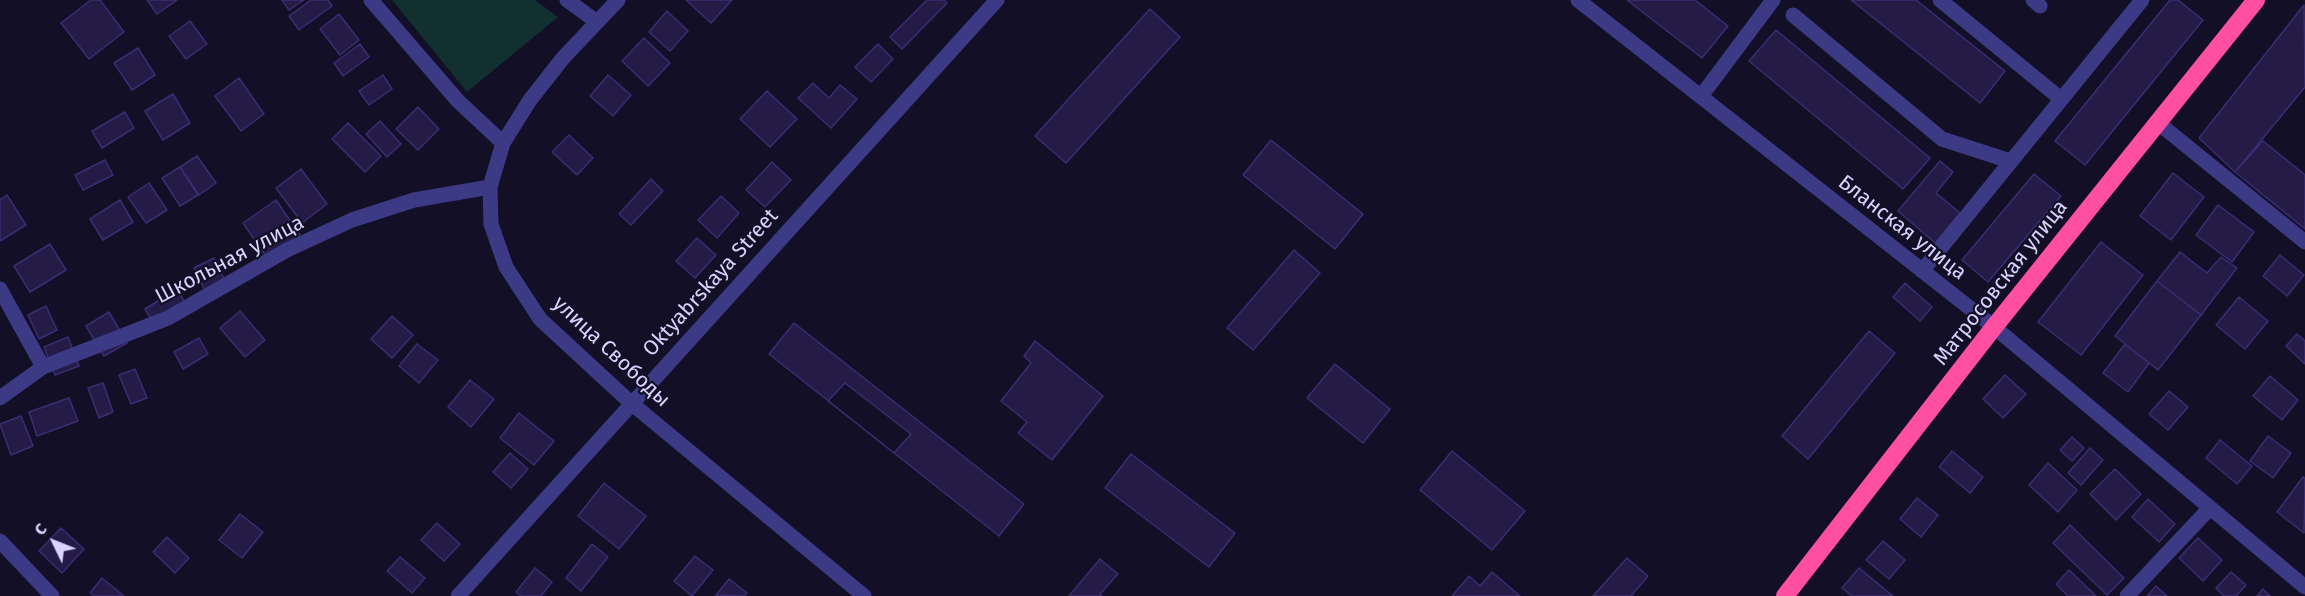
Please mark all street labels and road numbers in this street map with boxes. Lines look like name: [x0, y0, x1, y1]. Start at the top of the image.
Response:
street label: Бланская улица: [1833, 170, 1971, 286]
street label: Матросовская улица: [1929, 195, 2073, 371]
street label: Oktyabrskaya Street: [638, 204, 784, 362]
street label: Школьная улица: [151, 210, 309, 310]
street label: улица Свободы: [547, 291, 675, 413]

